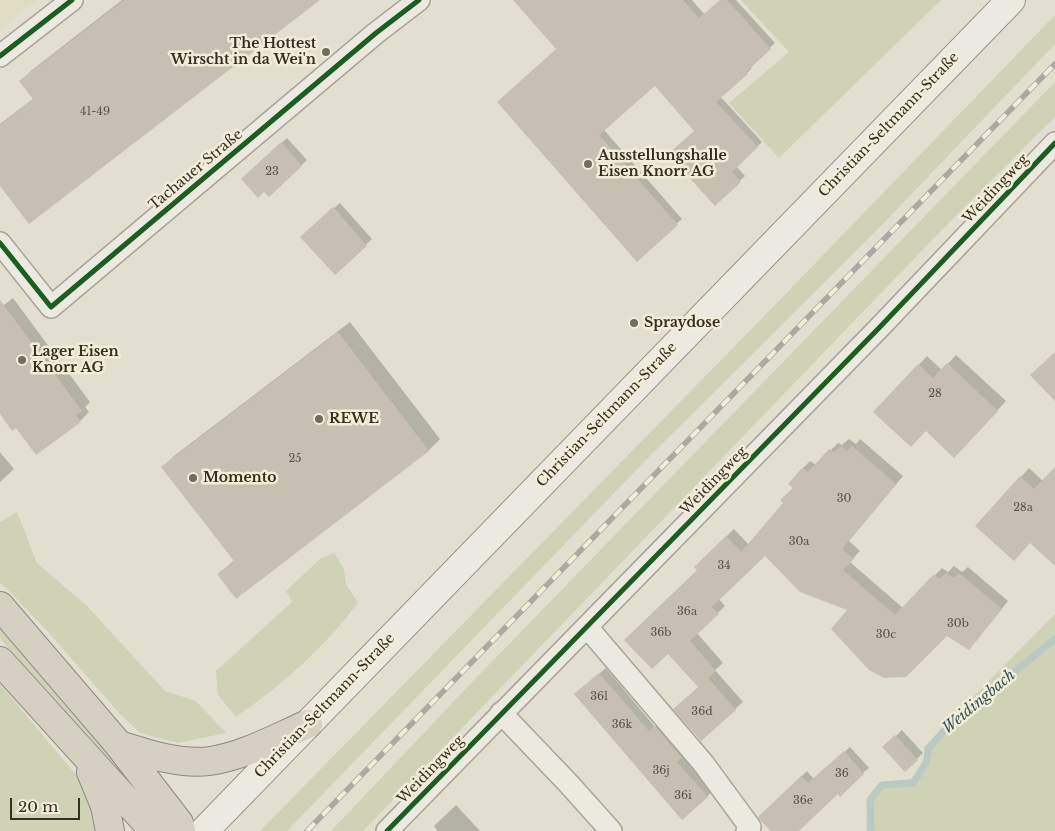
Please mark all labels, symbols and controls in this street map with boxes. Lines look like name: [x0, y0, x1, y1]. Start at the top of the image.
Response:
place label: The Hottest Wirscht in da Wei'n: [171, 36, 316, 68]
marker: The Hottest Wirscht in da Wei'n: [320, 46, 332, 58]
street label: Christian-Seltmann-Straße: [815, 49, 963, 201]
house number: 41-49: [80, 105, 110, 119]
street label: Tachauer Straße: [146, 126, 246, 214]
place label: Ausstellungshalle Eisen Knorr AG: [598, 148, 727, 180]
street label: Weidingweg: [960, 151, 1032, 227]
marker: Ausstellungshalle Eisen Knorr AG: [582, 158, 594, 170]
house number: 23: [265, 165, 279, 179]
place label: Spraydose: [644, 315, 720, 331]
marker: Spraydose: [628, 317, 640, 329]
street label: Christian-Seltmann-Straße: [533, 339, 681, 491]
place label: Lager Eisen Knorr AG: [32, 344, 119, 377]
marker: Lager Eisen Knorr AG: [16, 354, 28, 366]
house number: 28: [928, 387, 942, 401]
place label: REWE: [329, 411, 379, 427]
marker: REWE: [313, 413, 325, 425]
street label: Weidingweg: [677, 443, 751, 519]
house number: 25: [288, 452, 302, 466]
place label: Momento: [203, 470, 276, 486]
marker: Momento: [187, 472, 199, 484]
house number: 30: [837, 492, 851, 506]
house number: 28a: [1013, 501, 1033, 515]
house number: 30a: [789, 535, 809, 549]
house number: 34: [717, 559, 731, 573]
house number: 36a: [677, 605, 697, 619]
house number: 30b: [947, 617, 969, 631]
house number: 36b: [650, 626, 672, 640]
house number: 30c: [876, 628, 896, 642]
street label: Christian-Seltmann-Straße: [251, 630, 399, 782]
water label: Weidingbach: [939, 666, 1019, 738]
house number: 36l: [590, 690, 608, 704]
house number: 36d: [691, 705, 713, 719]
house number: 36k: [612, 718, 632, 732]
street label: Weidingweg: [394, 732, 468, 808]
house number: 36j: [652, 764, 670, 778]
house number: 36: [835, 767, 849, 781]
scale bar: [12, 788, 82, 820]
house number: 36i: [674, 789, 692, 803]
house number: 36e: [793, 794, 813, 808]
text: 20 m: [18, 797, 58, 816]

